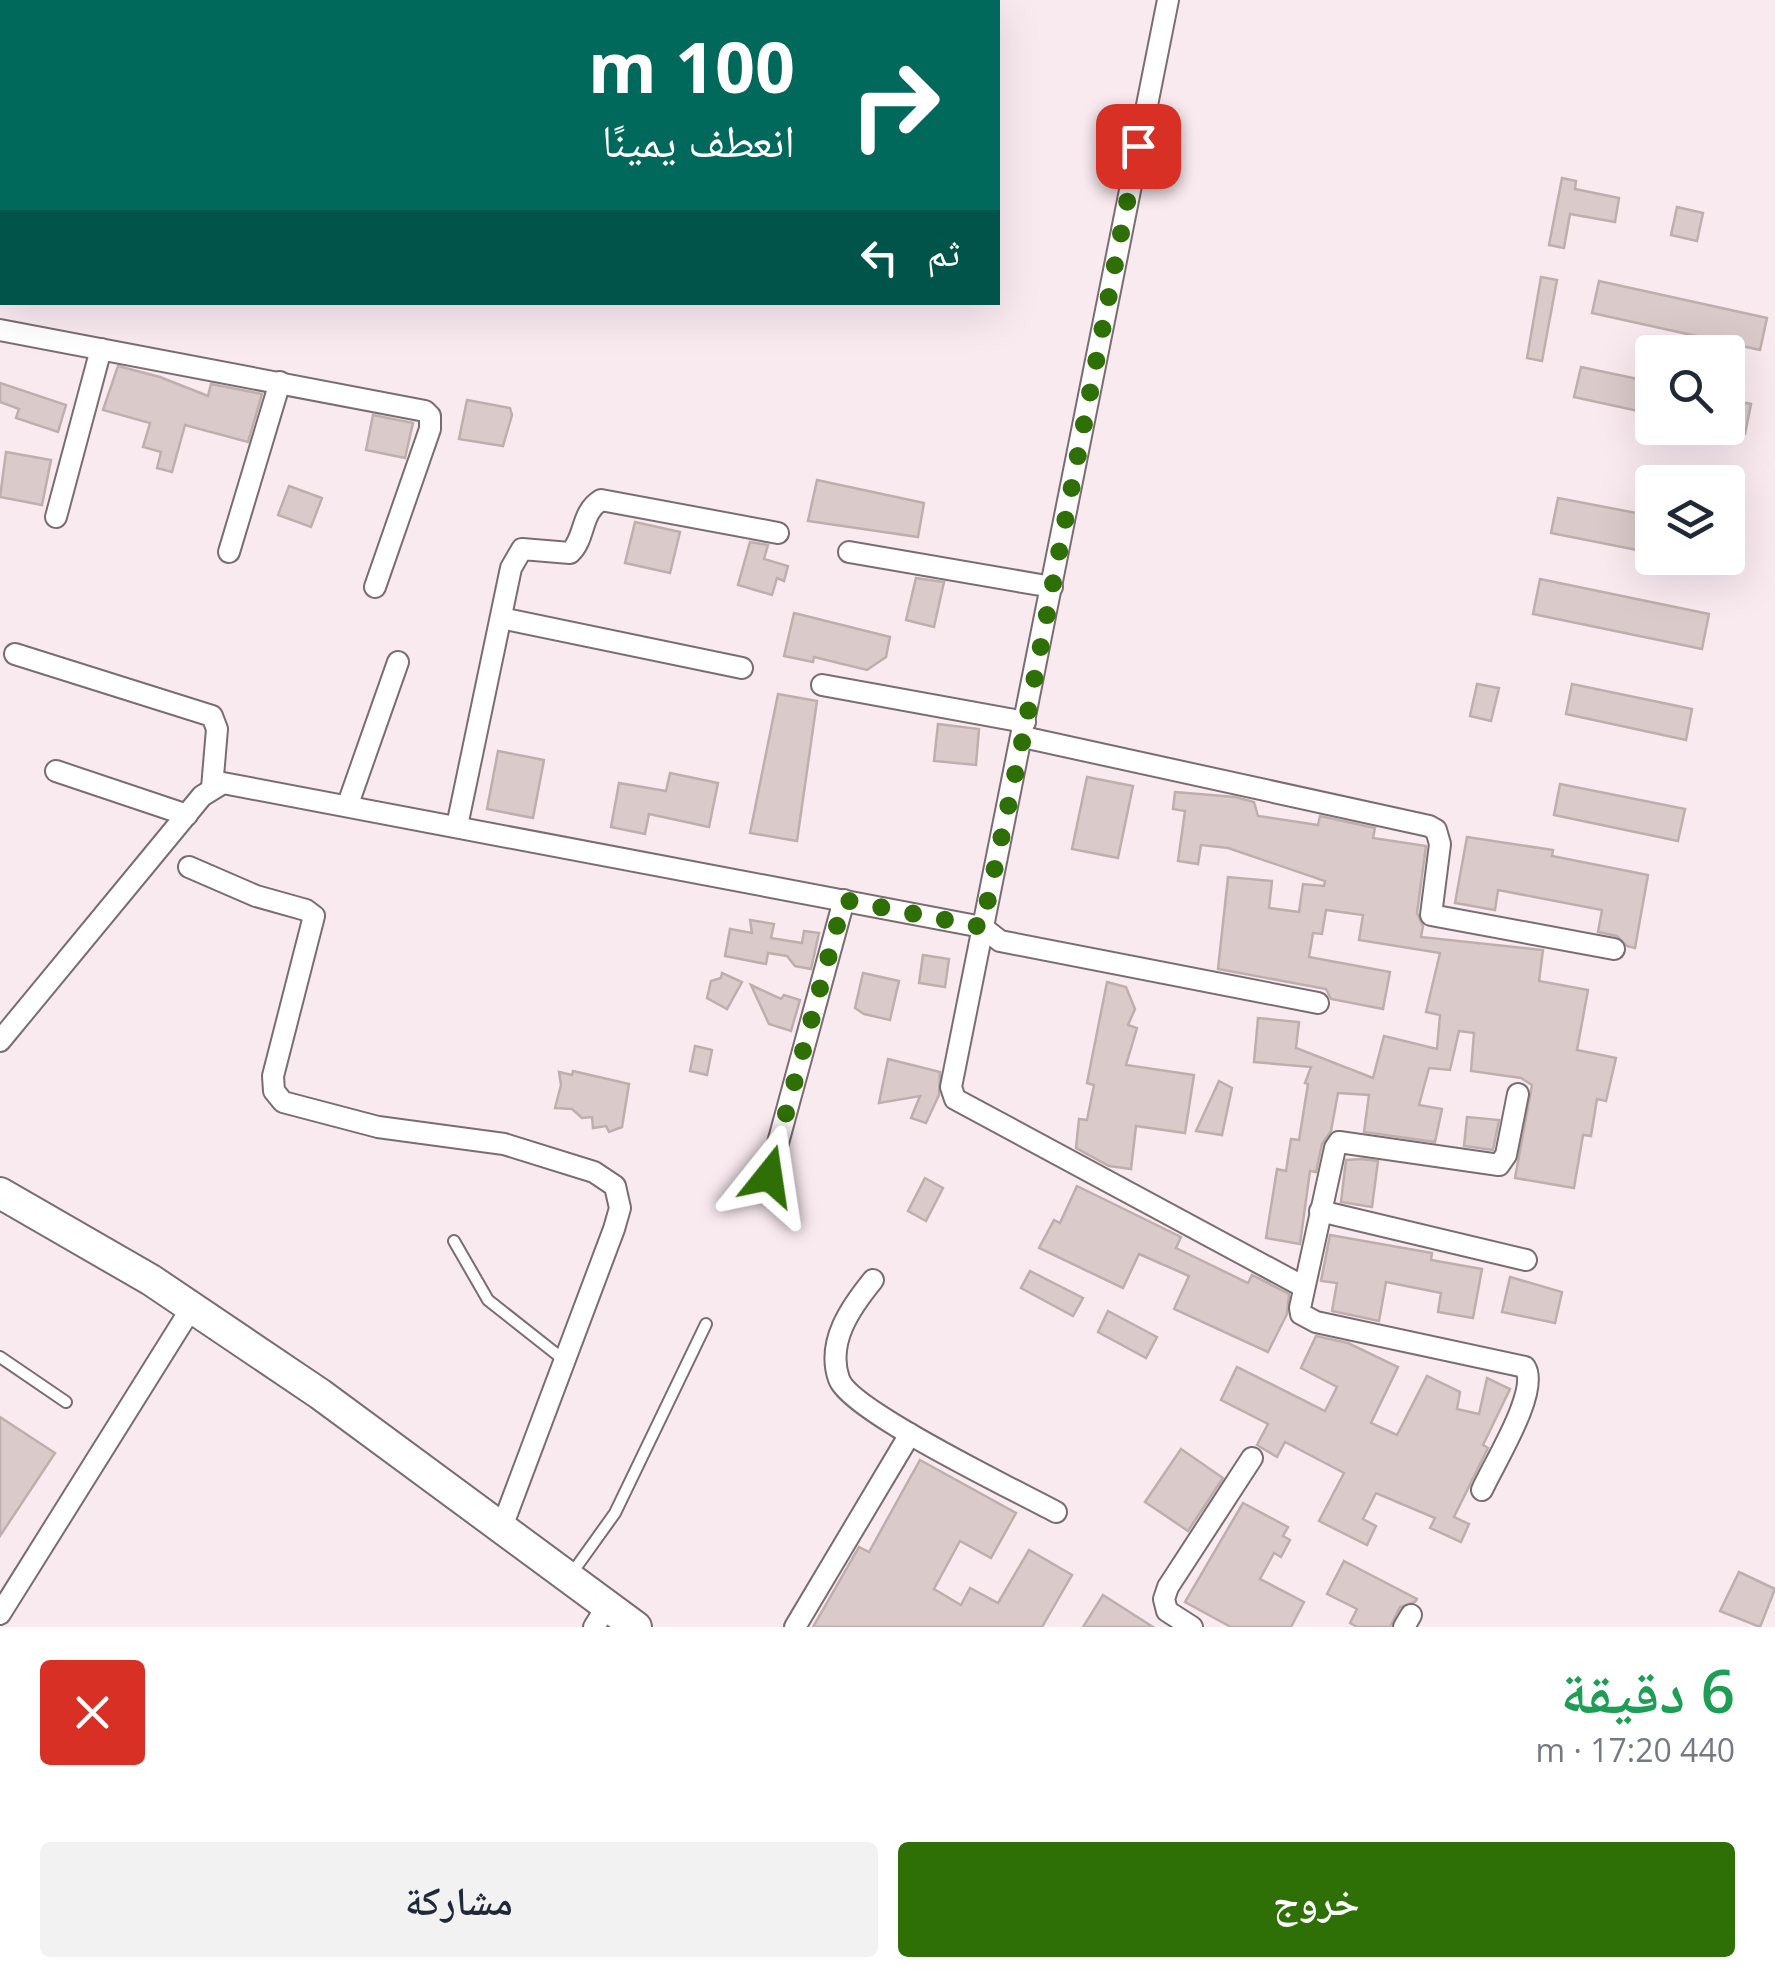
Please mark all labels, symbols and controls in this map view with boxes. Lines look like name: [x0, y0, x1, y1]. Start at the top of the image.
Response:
text: 100 m: [588, 18, 795, 114]
icon: right: [830, 40, 960, 170]
pin: [1096, 104, 1181, 189]
text: انعطف يمينًا: [602, 109, 795, 170]
icon: arrive: [1111, 119, 1166, 174]
text: ثم: [927, 225, 960, 277]
icon: left: [852, 230, 907, 285]
map controls: [1635, 335, 1745, 575]
button: search: [1635, 335, 1745, 445]
button: layers: [1635, 465, 1745, 575]
position arrow: [717, 1124, 821, 1228]
text: 6 دقيقة: [1560, 1649, 1735, 1731]
button: close: [40, 1660, 145, 1765]
text: 440 m · 17:20: [1536, 1728, 1735, 1771]
button: مشاركة: [40, 1842, 878, 1957]
button: خروج: [898, 1842, 1735, 1957]

